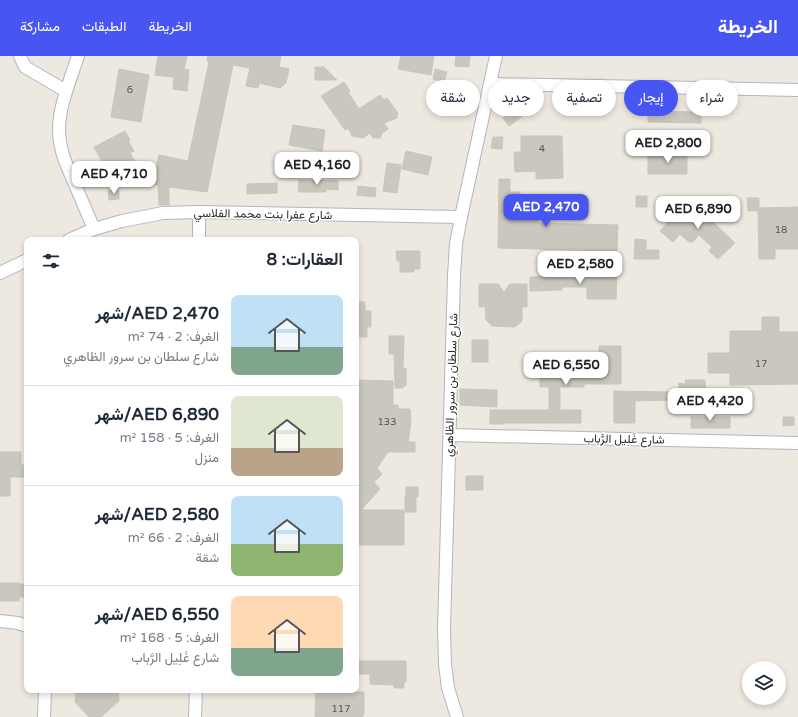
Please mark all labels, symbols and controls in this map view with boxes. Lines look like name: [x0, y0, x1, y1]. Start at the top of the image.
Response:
text: الخريطة: [718, 16, 778, 38]
text: مشاركة: [20, 18, 60, 35]
text: الطبقات: [82, 18, 126, 35]
text: الخريطة: [148, 18, 192, 35]
chip: شقة: [426, 80, 480, 116]
chip: جديد: [488, 80, 544, 116]
chip: تصفية: [552, 80, 616, 116]
chip: إيجار: [624, 80, 678, 116]
chip: شراء: [686, 80, 738, 116]
house number: 6: [127, 84, 133, 96]
pin: AED 2,800: [622, 130, 714, 164]
text: AED 2,800: [634, 135, 702, 151]
house number: 4: [539, 143, 545, 155]
pin: AED 4,160: [271, 152, 363, 186]
text: AED 4,160: [283, 157, 351, 173]
pin: AED 4,710: [68, 161, 160, 195]
text: AED 4,710: [80, 166, 148, 182]
pin: AED 2,470: [500, 194, 592, 228]
pin: AED 6,890: [652, 196, 744, 230]
text: AED 2,470: [513, 199, 579, 215]
text: AED 6,890: [664, 201, 732, 217]
street label: شارع عفرا بنت محمد الفلاسي: [193, 206, 332, 225]
house number: 18: [775, 224, 787, 236]
text: العقارات: 8: [266, 249, 343, 270]
icon: filters: [40, 250, 62, 272]
pin: AED 2,580: [534, 251, 626, 285]
text: AED 2,580: [546, 256, 614, 272]
text: AED 2,470/شهر: [95, 303, 219, 324]
icon: home: [263, 311, 311, 359]
street label: شارع سلطان بن سرور الظاهري: [441, 313, 464, 457]
text: الغرف: 2 · 74 m²: [128, 329, 219, 345]
text: شارع سلطان بن سرور الظاهري: [63, 349, 219, 365]
pin: AED 6,550: [520, 352, 612, 386]
text: AED 6,550: [532, 357, 600, 373]
house number: 17: [755, 358, 767, 370]
pin: AED 4,420: [664, 388, 756, 422]
text: AED 4,420: [677, 393, 743, 409]
text: AED 6,890/شهر: [95, 404, 219, 425]
icon: home: [263, 412, 311, 460]
house number: 133: [378, 416, 396, 428]
text: الغرف: 5 · 158 m²: [120, 430, 219, 446]
street label: شارع غَلِيل الرَّباب: [583, 431, 665, 449]
text: منزل: [195, 450, 219, 466]
text: AED 2,580/شهر: [95, 504, 219, 525]
icon: home: [263, 512, 311, 560]
text: الغرف: 2 · 66 m²: [128, 530, 219, 546]
text: شقة: [196, 550, 219, 566]
text: AED 6,550/شهر: [95, 604, 219, 625]
icon: home: [263, 612, 311, 660]
text: الغرف: 5 · 168 m²: [120, 630, 219, 646]
text: شارع غَلِيل الرَّباب: [131, 650, 219, 666]
map controls: [742, 661, 786, 705]
button: layers: [742, 661, 786, 705]
house number: 117: [332, 703, 350, 715]

